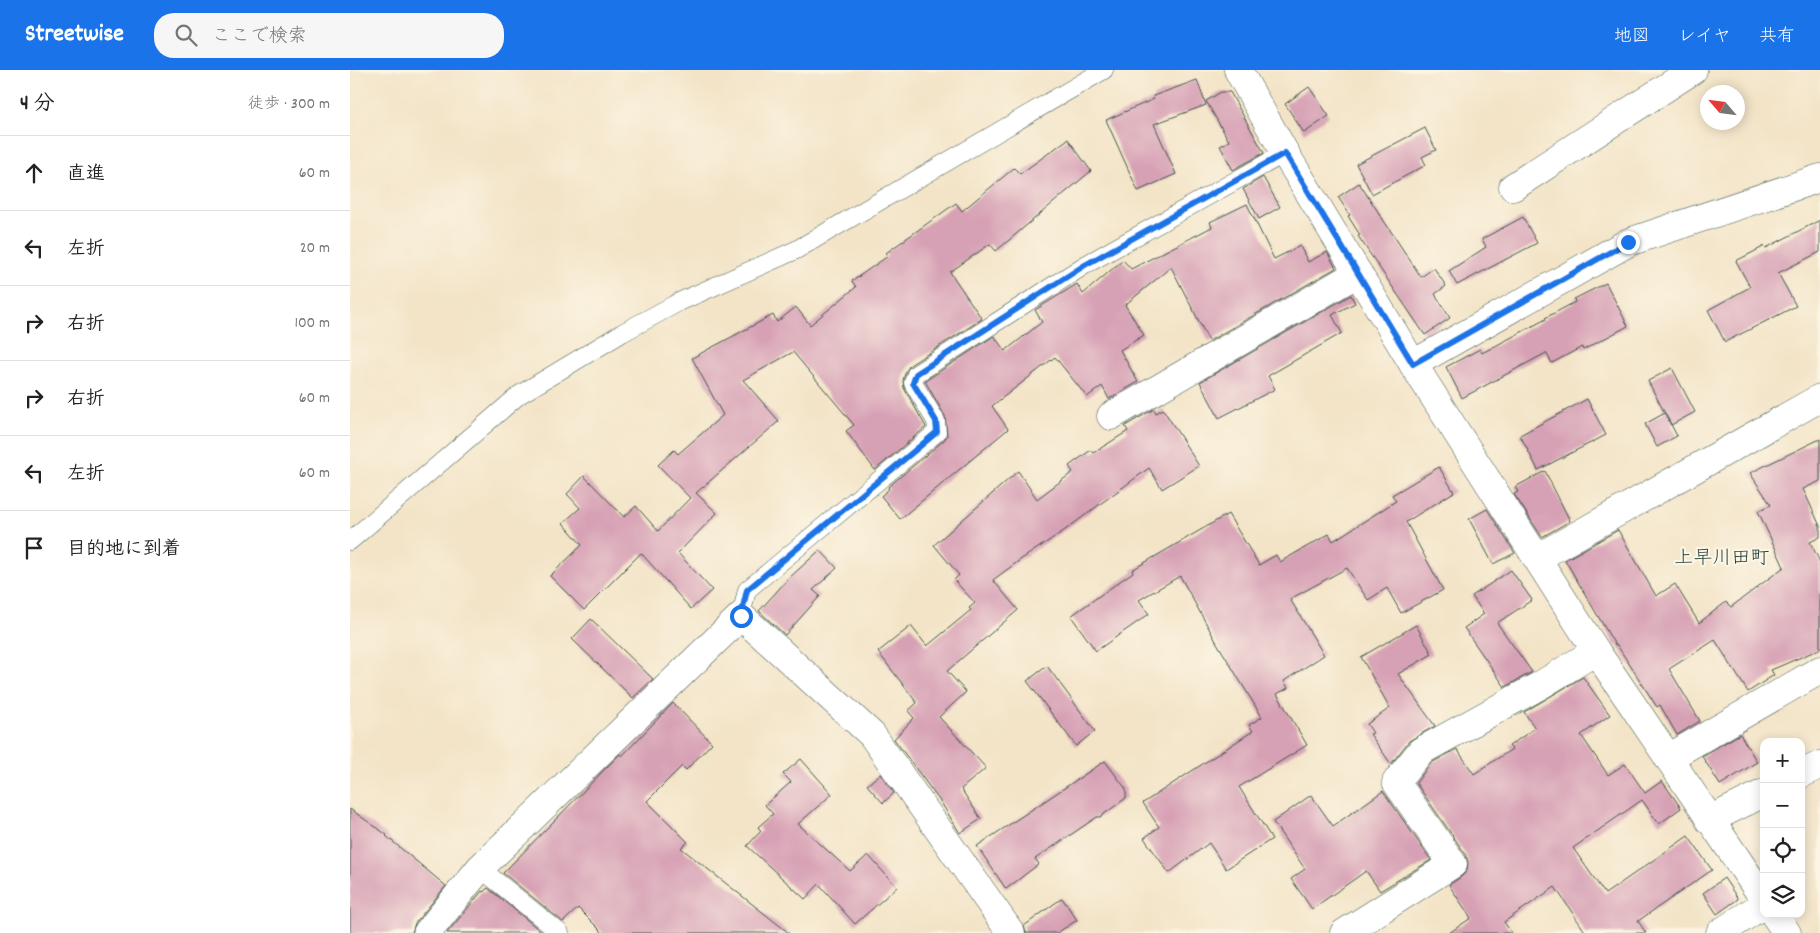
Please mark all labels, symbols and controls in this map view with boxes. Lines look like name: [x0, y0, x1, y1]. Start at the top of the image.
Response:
search box: [154, 13, 504, 58]
text: Streetwise: [25, 18, 124, 52]
icon: search: [172, 21, 200, 49]
text: ここで検索: [212, 24, 307, 51]
text: 地図: [1614, 25, 1650, 50]
text: レイヤ: [1678, 25, 1731, 50]
text: 共有: [1759, 25, 1795, 50]
north arrow: [1700, 85, 1745, 130]
text: 4 分: [20, 90, 55, 120]
text: 徒歩 · 300 m: [248, 93, 330, 116]
icon: ahead: [20, 159, 48, 187]
text: 直進: [67, 162, 105, 189]
text: 60 m: [299, 162, 330, 185]
route end: [1617, 231, 1640, 254]
icon: left: [20, 234, 48, 262]
text: 左折: [67, 237, 105, 264]
text: 20 m: [300, 237, 330, 260]
icon: right: [20, 309, 48, 337]
text: 右折: [67, 312, 105, 339]
text: 100 m: [294, 312, 330, 335]
icon: right: [20, 384, 48, 412]
text: 右折: [67, 387, 105, 414]
text: 60 m: [299, 387, 330, 410]
icon: left: [20, 459, 48, 487]
text: 左折: [67, 462, 105, 489]
text: 60 m: [299, 462, 330, 485]
icon: arrive: [20, 534, 48, 562]
text: 目的地に到着: [67, 537, 181, 564]
district label: 上早川田町: [1674, 546, 1770, 573]
route start: [730, 605, 753, 628]
map controls: [1760, 738, 1805, 918]
button: +: [1760, 738, 1805, 783]
button: −: [1760, 783, 1805, 828]
button: locate: [1760, 828, 1805, 873]
button: layers: [1760, 873, 1805, 918]

